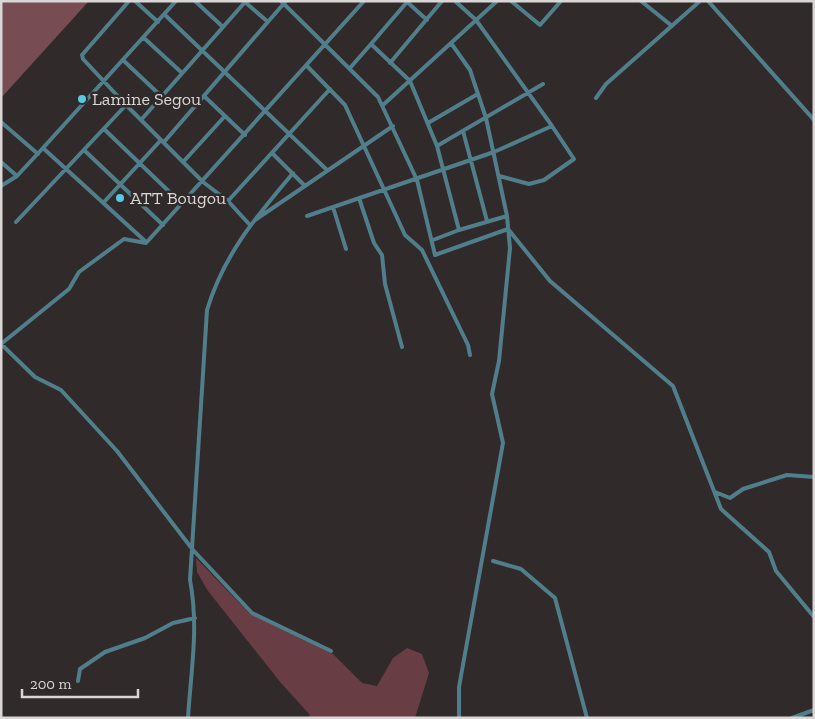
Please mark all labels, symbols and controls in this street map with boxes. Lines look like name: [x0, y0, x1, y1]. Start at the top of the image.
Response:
place label: Lamine Segou: [92, 88, 201, 110]
marker: Lamine Segou: [76, 93, 88, 105]
place label: ATT Bougou: [130, 187, 226, 209]
marker: ATT Bougou: [114, 192, 126, 204]
scale bar: [22, 666, 139, 698]
text: 200 m: [30, 675, 71, 693]

